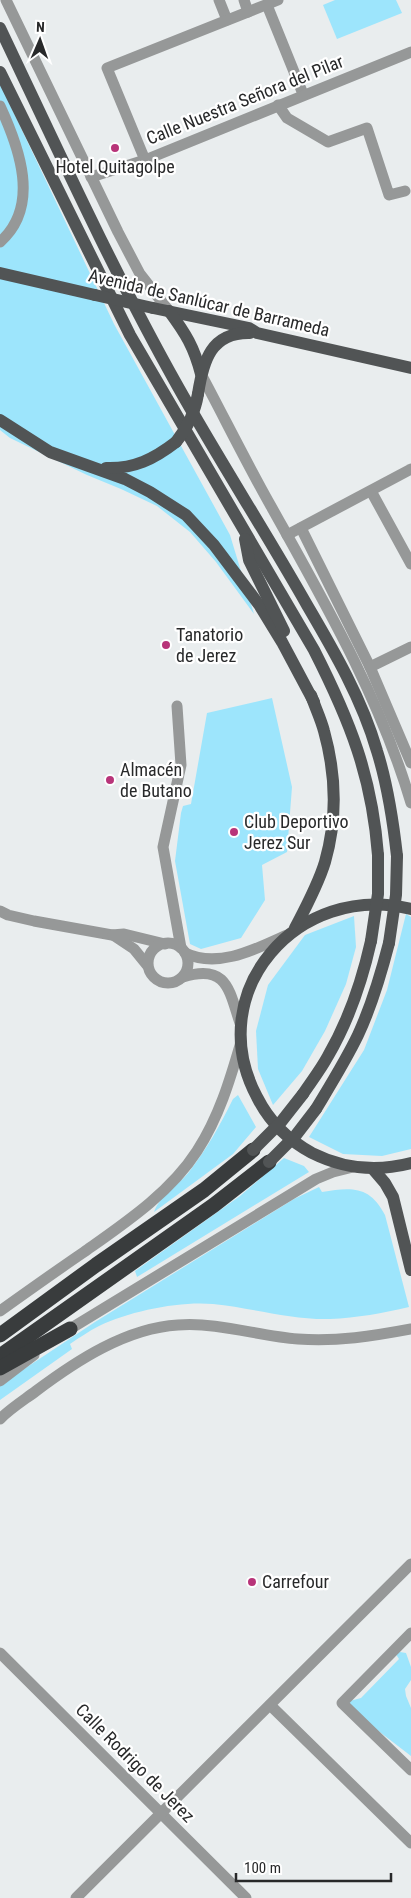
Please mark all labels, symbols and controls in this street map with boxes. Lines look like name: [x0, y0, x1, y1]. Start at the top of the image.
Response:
north arrow: [15, 15, 65, 65]
text: N: [36, 19, 45, 35]
street label: Calle Nuestra Señora del Pilar: [143, 50, 347, 149]
marker: Hotel Quitagolpe: [109, 142, 121, 154]
place label: Hotel Quitagolpe: [55, 156, 175, 177]
street label: Avenida de Sanlúcar de Barrameda: [87, 265, 332, 341]
place label: Tanatorio de Jerez: [176, 624, 243, 666]
marker: Tanatorio de Jerez: [160, 639, 172, 651]
place label: Almacén de Butano: [120, 759, 192, 801]
marker: Almacén de Butano: [104, 774, 116, 786]
place label: Club Deportivo Jerez Sur: [244, 811, 349, 853]
marker: Club Deportivo Jerez Sur: [228, 826, 240, 838]
place label: Carrefour: [262, 1571, 329, 1592]
marker: Carrefour: [246, 1576, 258, 1588]
street label: Calle Rodrigo de Jerez: [72, 1699, 199, 1826]
scale bar: [236, 1850, 391, 1882]
text: 100 m: [244, 1859, 281, 1877]

